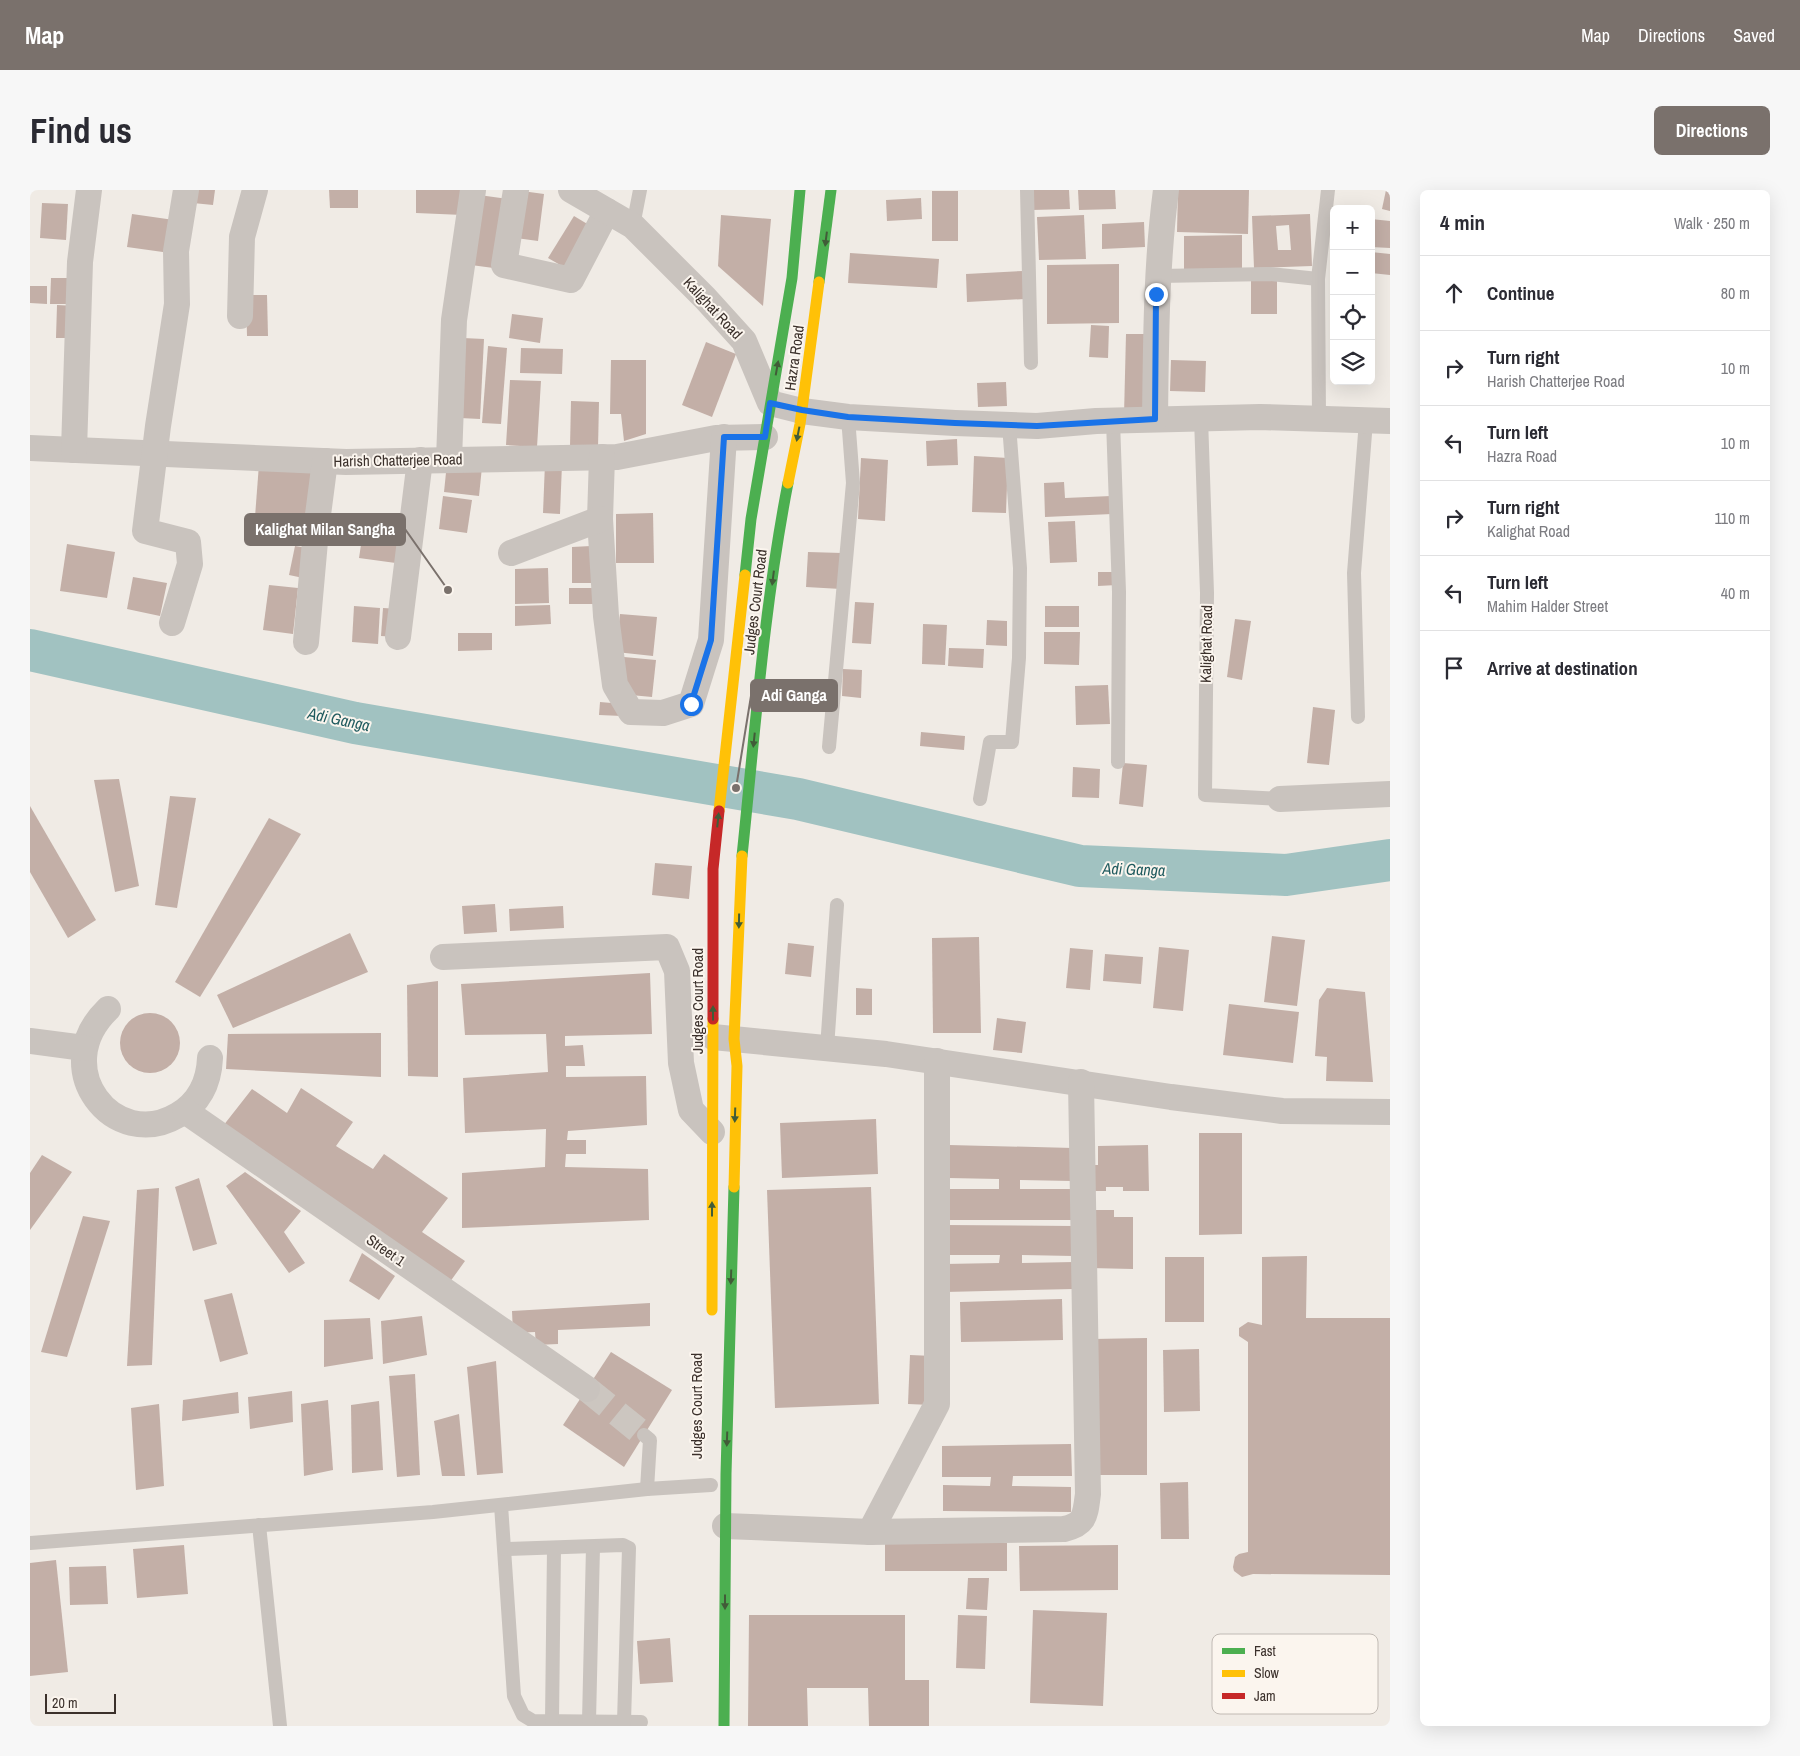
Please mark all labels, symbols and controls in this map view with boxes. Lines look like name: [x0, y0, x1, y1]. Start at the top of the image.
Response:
text: Map: [25, 19, 64, 51]
text: Map: [1581, 23, 1610, 48]
text: Directions: [1638, 23, 1705, 48]
text: Saved: [1733, 23, 1775, 48]
button: Directions: [1654, 106, 1770, 155]
text: Find us: [30, 107, 132, 154]
map controls: [1330, 205, 1375, 385]
button: +: [1330, 205, 1375, 250]
text: 4 min: [1440, 208, 1485, 237]
text: Walk · 250 m: [1674, 212, 1750, 234]
one-way arrow: [822, 231, 830, 247]
button: −: [1330, 250, 1375, 295]
street label: Kalighat Road: [679, 272, 747, 344]
icon: ahead: [1440, 279, 1468, 307]
text: Continue: [1487, 280, 1555, 306]
text: 80 m: [1721, 282, 1750, 304]
route end: [1145, 283, 1168, 306]
button: locate: [1330, 295, 1375, 340]
street label: Hazra Road: [779, 324, 809, 392]
button: layers: [1330, 340, 1375, 385]
text: Turn right: [1487, 344, 1559, 370]
icon: right: [1440, 354, 1468, 382]
text: 10 m: [1721, 357, 1750, 379]
one-way arrow: [773, 359, 781, 375]
text: Harish Chatterjee Road: [1487, 370, 1625, 392]
text: Turn left: [1487, 419, 1548, 445]
one-way arrow: [794, 426, 802, 442]
icon: left: [1440, 429, 1468, 457]
text: 10 m: [1721, 432, 1750, 454]
text: Hazra Road: [1487, 445, 1557, 467]
street label: Harish Chatterjee Road: [333, 448, 463, 472]
text: Turn right: [1487, 494, 1559, 520]
icon: right: [1440, 504, 1468, 532]
text: 110 m: [1714, 507, 1750, 529]
callout: Kalighat Milan Sangha: [245, 514, 405, 545]
text: Kalighat Milan Sangha: [255, 518, 396, 540]
text: Kalighat Road: [1487, 520, 1570, 542]
street label: Judges Court Road: [738, 548, 772, 656]
text: Turn left: [1487, 569, 1548, 595]
one-way arrow: [769, 570, 777, 586]
icon: left: [1440, 579, 1468, 607]
text: 40 m: [1721, 582, 1750, 604]
text: Mahim Halder Street: [1487, 595, 1608, 617]
street label: Kalighat Road: [1195, 605, 1217, 683]
icon: arrive: [1440, 654, 1468, 682]
text: Arrive at destination: [1487, 655, 1638, 681]
callout: Adi Ganga: [751, 680, 837, 711]
text: Adi Ganga: [761, 684, 828, 706]
route start: [680, 693, 703, 716]
water label: Adi Ganga: [305, 702, 372, 736]
one-way arrow: [750, 732, 758, 748]
one-way arrow: [714, 812, 722, 828]
water label: Adi Ganga: [1101, 857, 1166, 881]
one-way arrow: [735, 914, 743, 930]
street label: Judges Court Road: [687, 948, 708, 1054]
one-way arrow: [709, 1005, 717, 1021]
one-way arrow: [731, 1107, 739, 1123]
one-way arrow: [708, 1200, 716, 1216]
street label: Street 1: [362, 1229, 410, 1271]
one-way arrow: [727, 1269, 735, 1285]
street label: Judges Court Road: [686, 1353, 707, 1459]
one-way arrow: [722, 1432, 730, 1448]
one-way arrow: [721, 1594, 729, 1610]
legend: [1212, 1634, 1378, 1714]
text: Fast: [1254, 1642, 1276, 1660]
text: Slow: [1254, 1664, 1280, 1682]
text: Jam: [1254, 1687, 1276, 1705]
scale bar: [45, 1691, 116, 1714]
text: 20 m: [52, 1694, 78, 1712]

